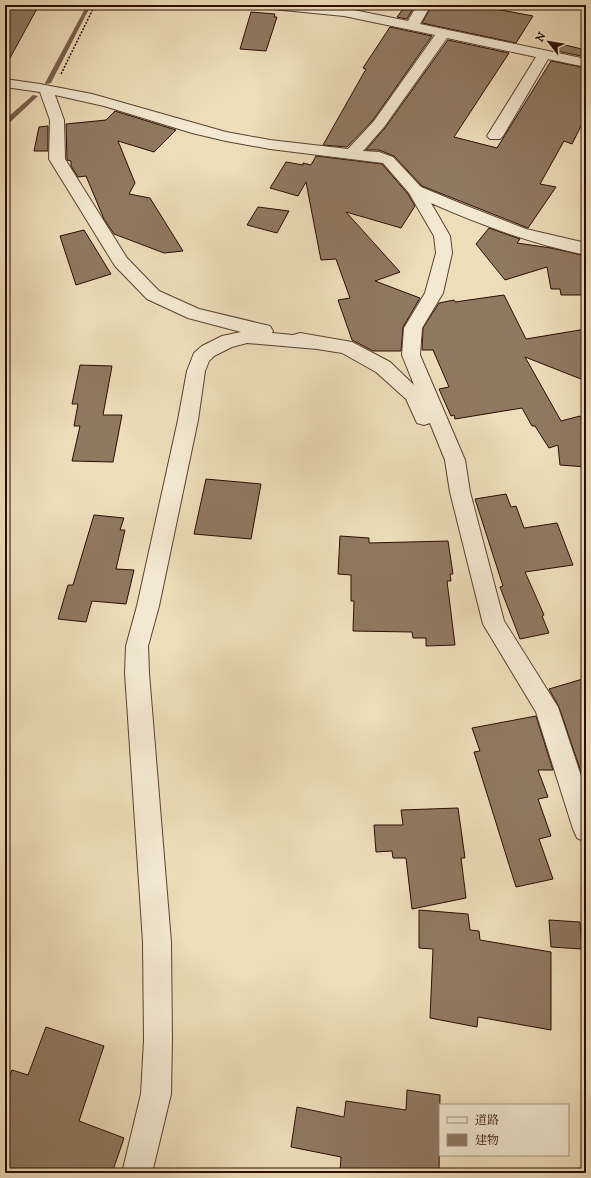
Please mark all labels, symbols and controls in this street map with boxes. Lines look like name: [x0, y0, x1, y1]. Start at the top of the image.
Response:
north arrow: [529, 22, 569, 62]
text: N: [533, 30, 550, 45]
legend: [439, 1104, 569, 1156]
text: 道路: [475, 1113, 499, 1128]
text: 建物: [475, 1133, 499, 1148]

